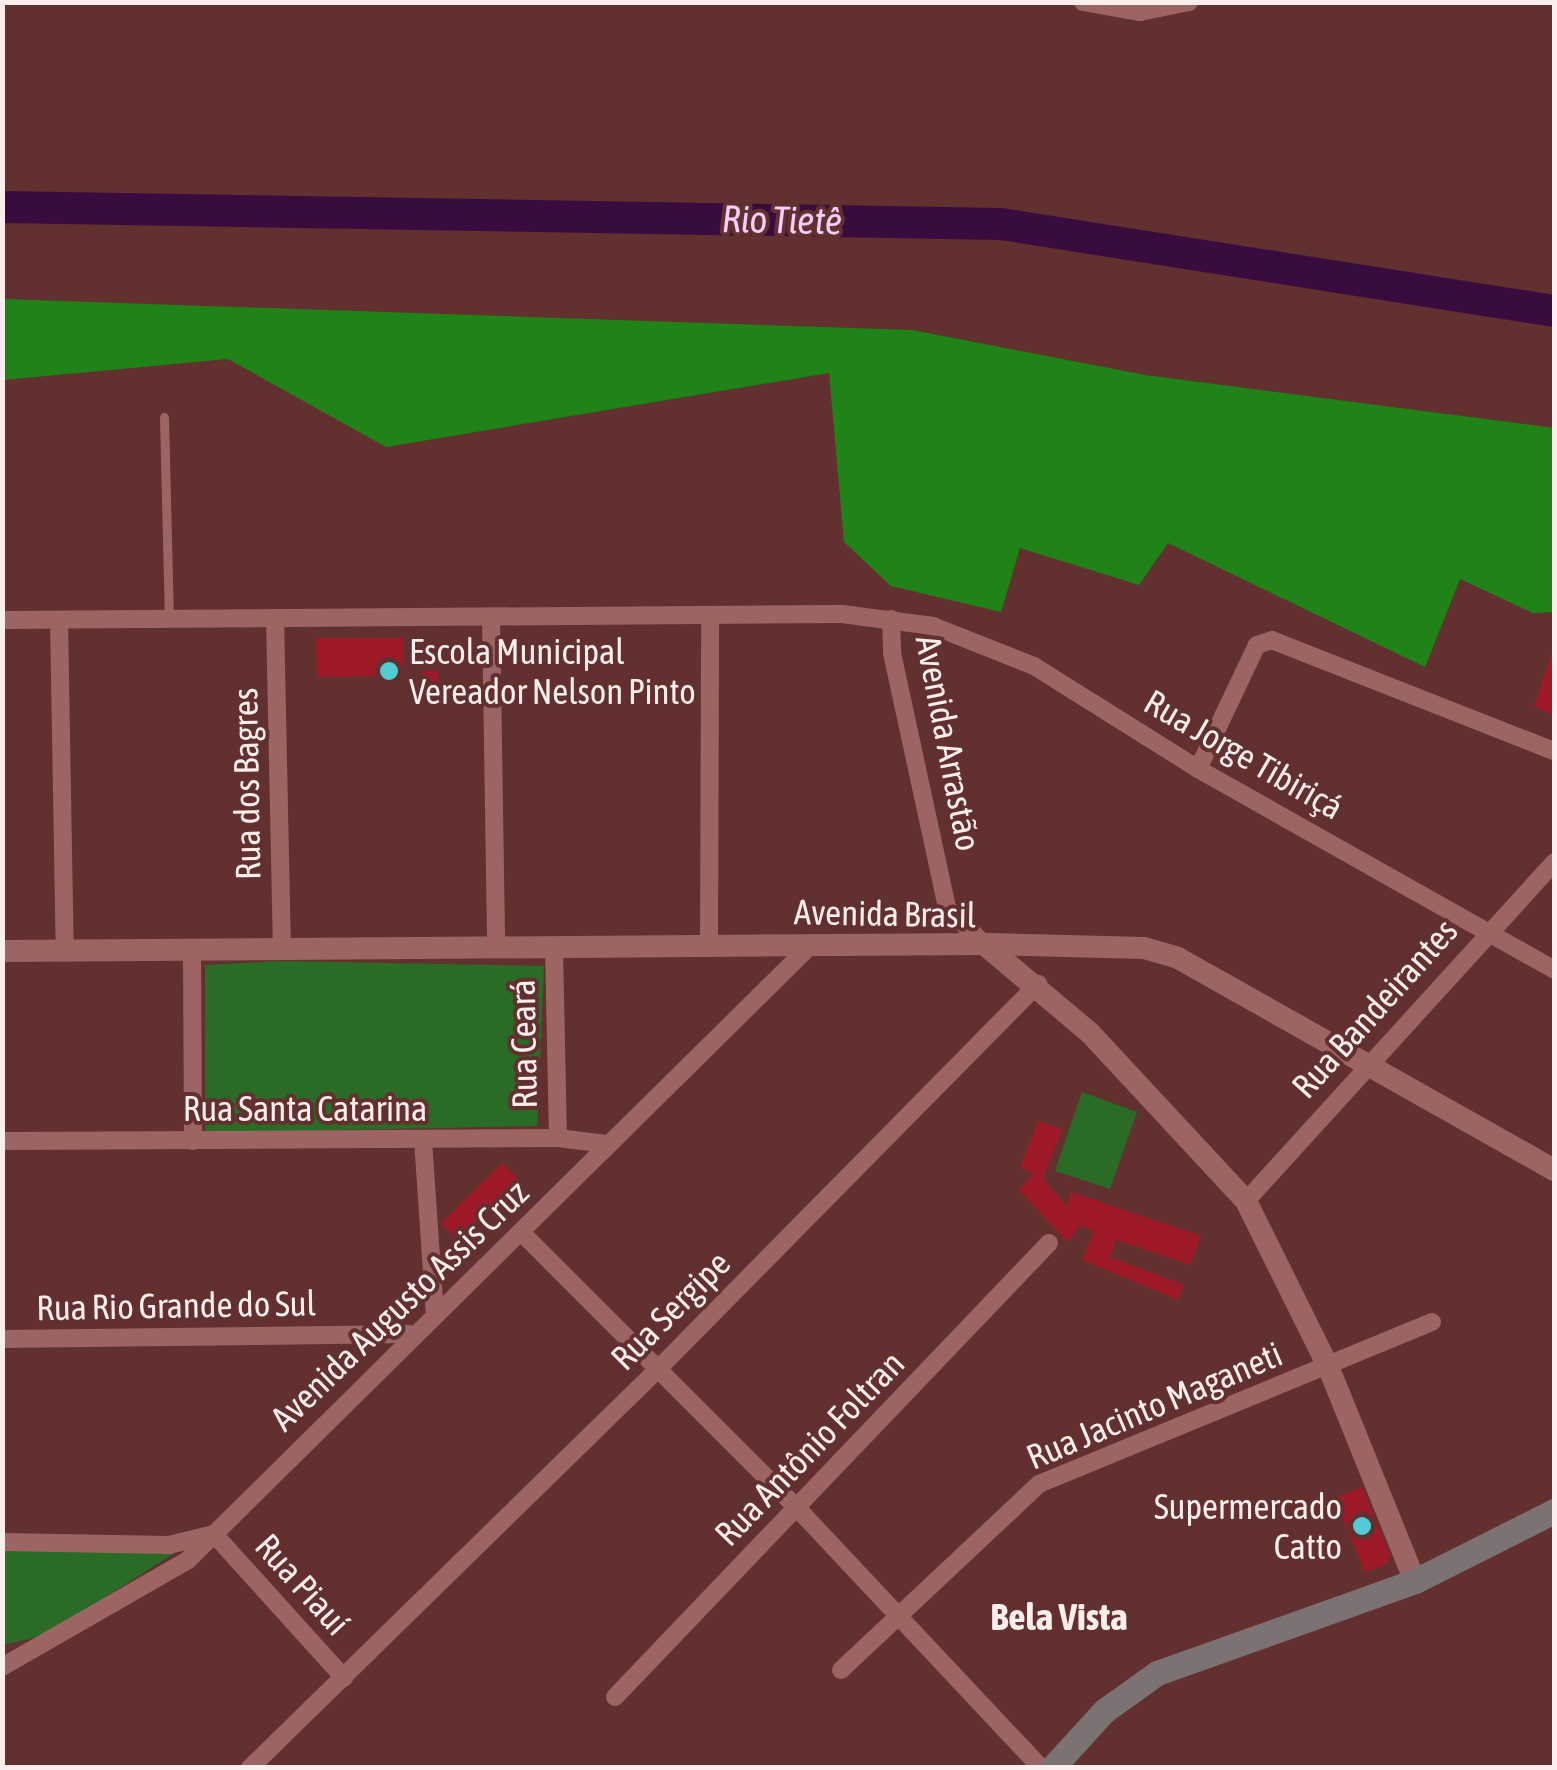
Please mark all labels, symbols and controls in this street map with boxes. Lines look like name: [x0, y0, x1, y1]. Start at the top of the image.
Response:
water label: Rio Tietê: [721, 196, 843, 244]
place label: Escola Municipal Vereador Nelson Pinto: [409, 630, 696, 712]
street label: Avenida Arrastão: [908, 632, 990, 854]
marker: Escola Municipal Vereador Nelson Pinto: [378, 660, 400, 682]
street label: Rua Jorge Tibiriçá: [1137, 680, 1351, 828]
street label: Rua dos Bagres: [223, 688, 269, 880]
street label: Avenida Brasil: [794, 890, 976, 936]
street label: Rua Bandeirantes: [1283, 910, 1465, 1106]
street label: Rua Ceará: [501, 979, 545, 1109]
street label: Rua Santa Catarina: [183, 1087, 427, 1129]
street label: Avenida Augusto Assis Cruz: [261, 1171, 537, 1439]
street label: Rua Sergipe: [602, 1242, 738, 1378]
street label: Rua Rio Grande do Sul: [36, 1282, 316, 1328]
street label: Rua Jacinto Maganeti: [1020, 1332, 1288, 1478]
street label: Rua Antônio Foltran: [706, 1342, 912, 1554]
place label: Supermercado Catto: [1154, 1485, 1342, 1567]
marker: Supermercado Catto: [1351, 1515, 1373, 1537]
street label: Rua Piauí: [247, 1525, 359, 1643]
district label: Bela Vista: [990, 1594, 1128, 1640]

